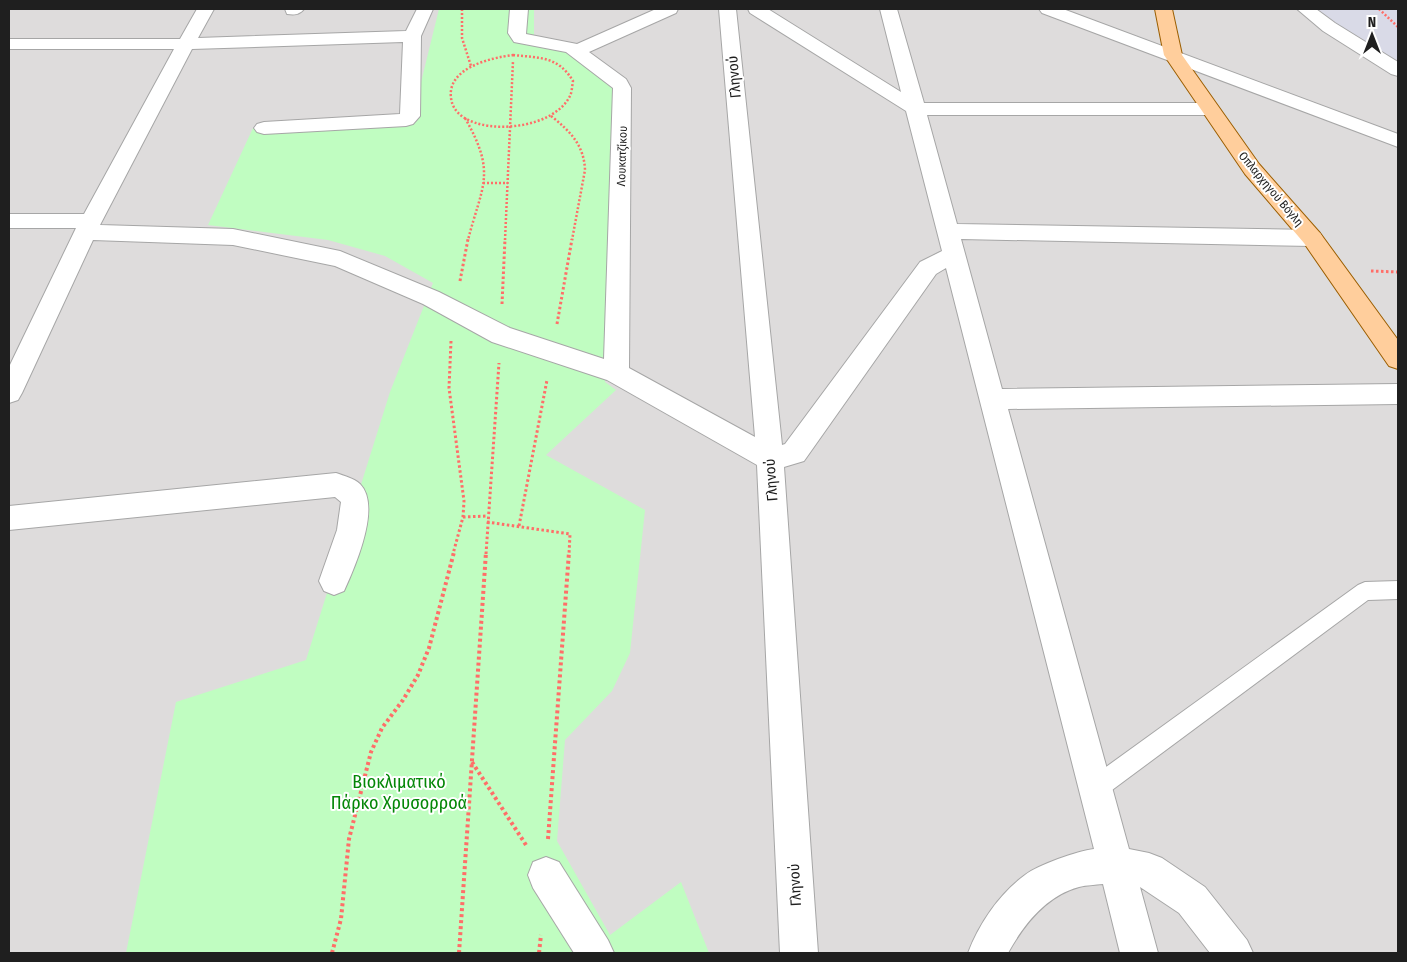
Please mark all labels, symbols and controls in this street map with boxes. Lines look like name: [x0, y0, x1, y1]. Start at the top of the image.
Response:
north arrow: [1347, 10, 1397, 60]
text: N: [1368, 14, 1376, 31]
street label: Γληνού: [723, 55, 745, 99]
street label: Λουκατζίκου: [614, 125, 630, 187]
street label: Οπλαρχηγού Βόγλη: [1236, 149, 1306, 229]
street label: Γληνού: [761, 458, 781, 502]
park label: Βιοκλιματικό Πάρκο Χρυσορροά: [331, 771, 467, 814]
street label: Γληνού: [785, 863, 805, 907]

